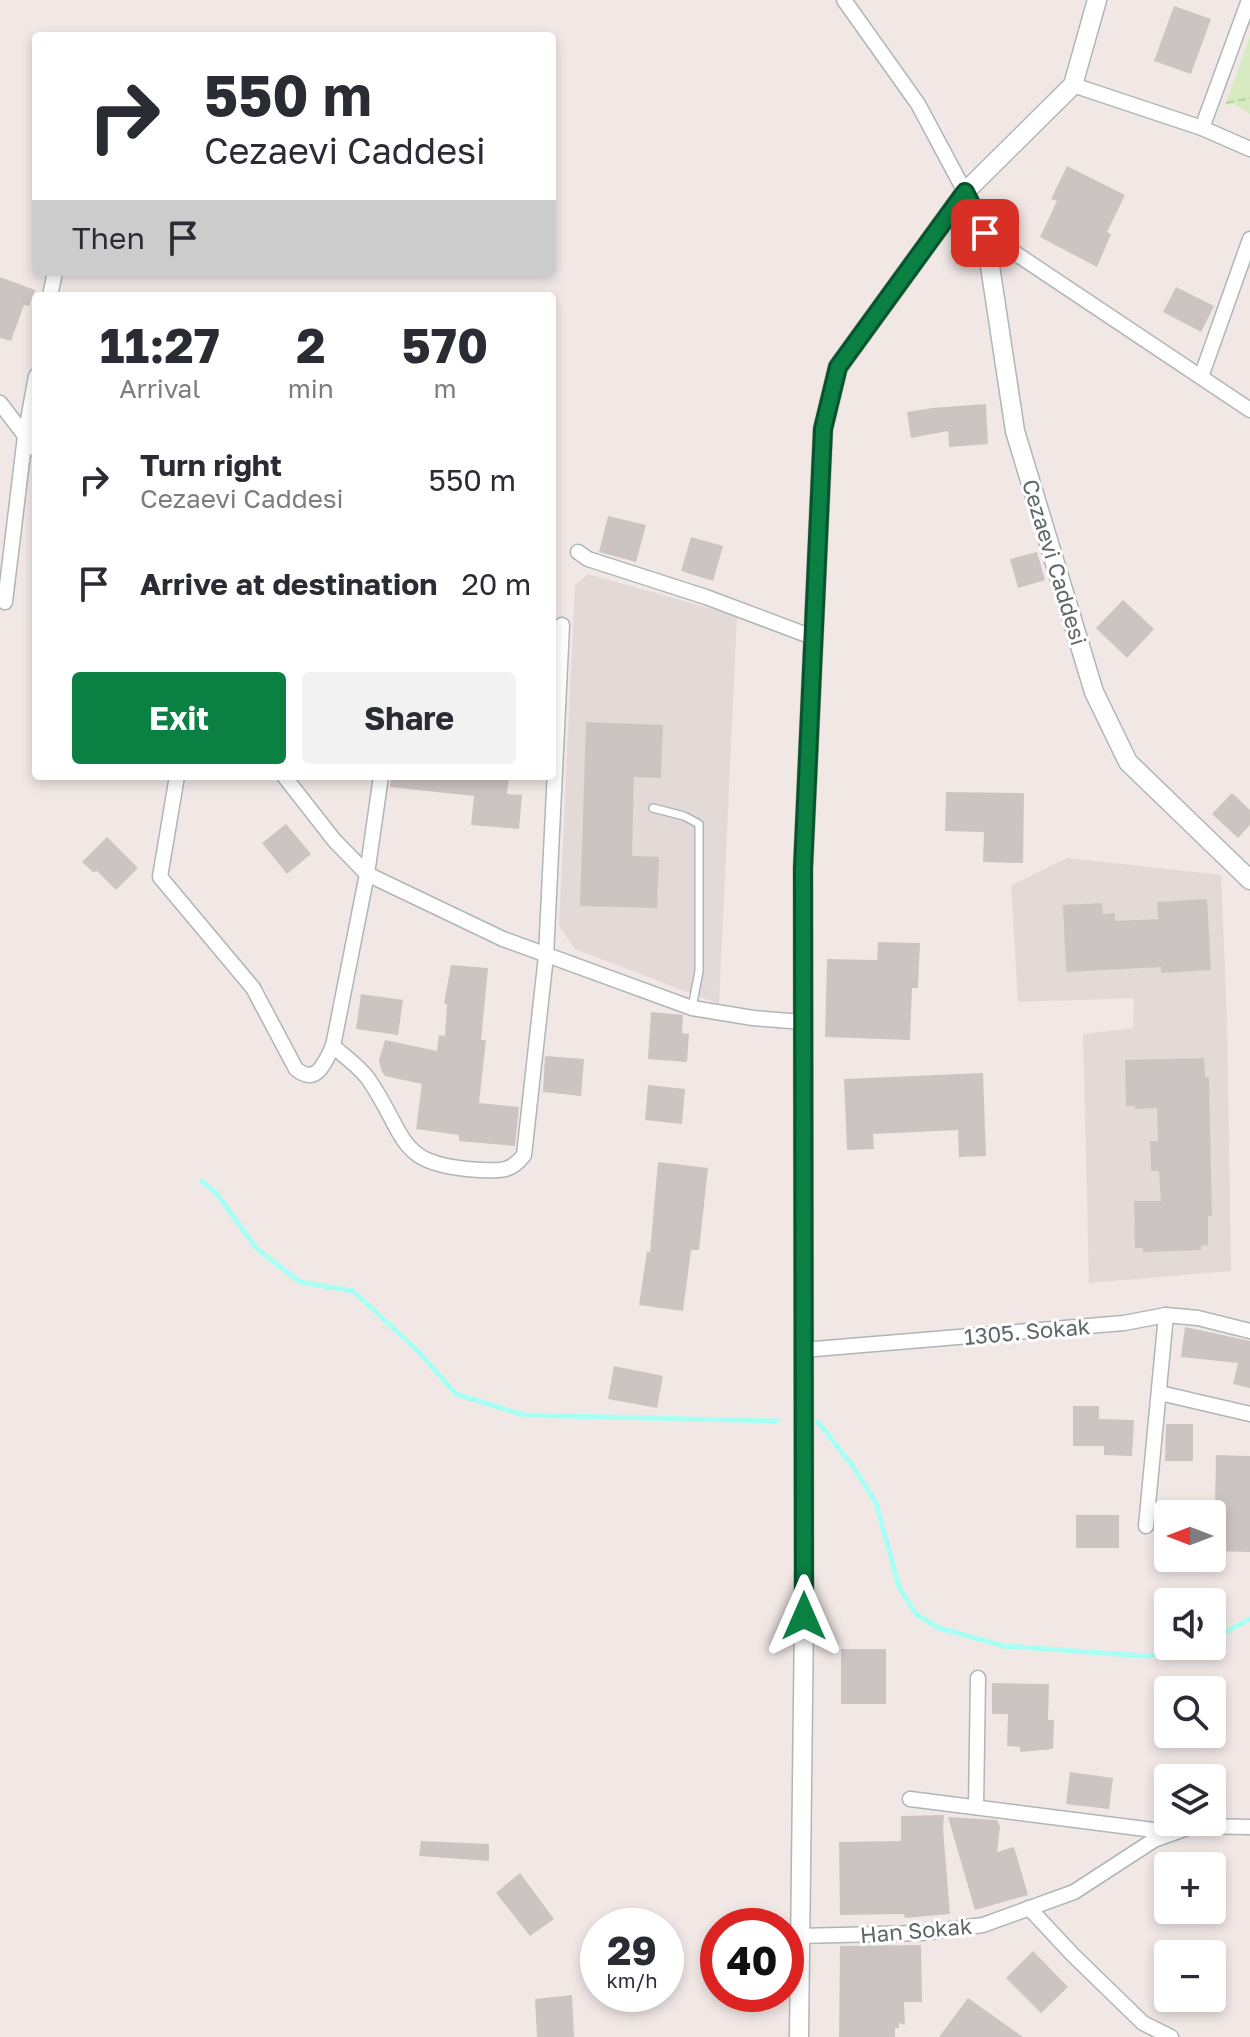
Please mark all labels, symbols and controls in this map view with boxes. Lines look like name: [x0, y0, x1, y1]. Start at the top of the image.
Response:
text: 550 m: [204, 61, 372, 128]
icon: right: [72, 64, 176, 168]
text: Cezaevi Caddesi: [204, 129, 486, 172]
pin: [951, 199, 1019, 267]
icon: arrive: [963, 211, 1007, 255]
icon: arrive: [161, 216, 205, 260]
text: Then: [72, 220, 145, 256]
text: 11:27: [100, 316, 220, 374]
text: 2: [296, 316, 325, 374]
text: 570: [402, 316, 488, 374]
text: Arrival: [119, 373, 201, 404]
text: min: [288, 373, 334, 404]
text: m: [433, 373, 456, 404]
text: Turn right: [140, 447, 282, 483]
icon: right: [72, 458, 116, 502]
text: 550 m: [429, 462, 516, 498]
street label: Cezaevi Caddesi: [1017, 476, 1093, 648]
text: Cezaevi Caddesi: [140, 483, 343, 514]
icon: arrive: [72, 562, 116, 606]
text: Arrive at destination: [140, 566, 437, 602]
text: 20 m: [461, 566, 531, 602]
button: Exit: [72, 672, 286, 764]
button: Share: [302, 672, 516, 764]
street label: 1305. Sokak: [963, 1312, 1091, 1350]
north arrow: [1154, 1500, 1226, 1572]
map controls: [1154, 1500, 1226, 2012]
position arrow: [762, 1574, 846, 1658]
button: sound: [1154, 1588, 1226, 1660]
button: search: [1154, 1676, 1226, 1748]
button: layers: [1154, 1764, 1226, 1836]
button: +: [1154, 1852, 1226, 1924]
speed limit sign: 40: [700, 1908, 804, 2012]
street label: Han Sokak: [859, 1912, 973, 1948]
text: 29: [607, 1926, 657, 1974]
button: −: [1154, 1940, 1226, 2012]
text: km/h: [607, 1968, 657, 1992]

